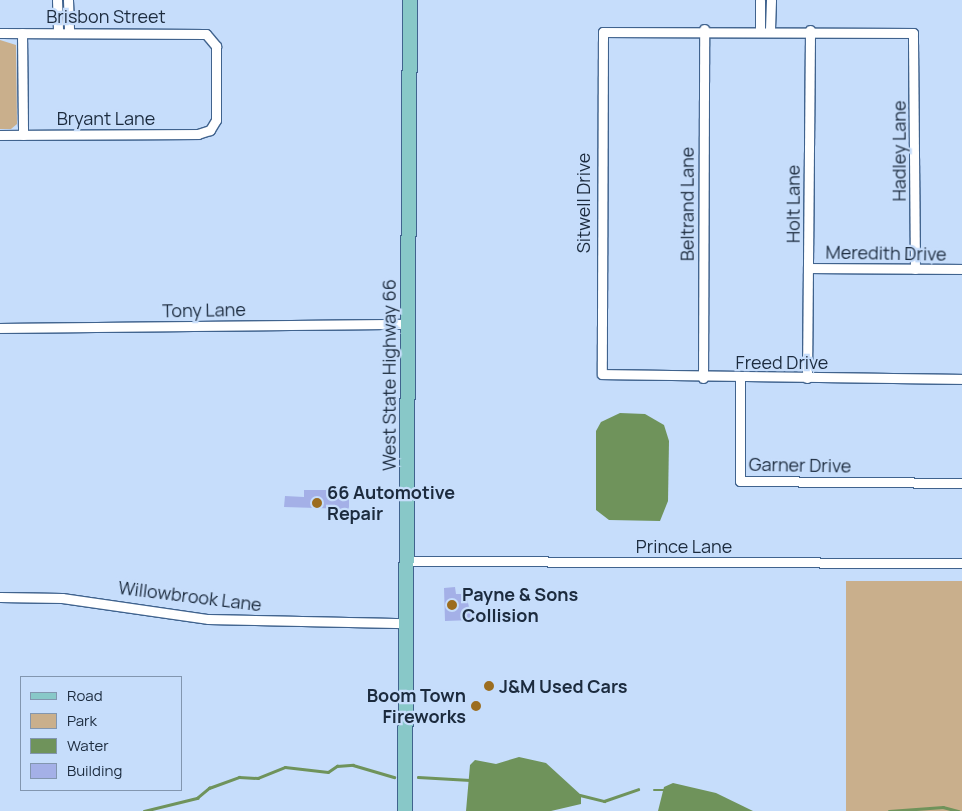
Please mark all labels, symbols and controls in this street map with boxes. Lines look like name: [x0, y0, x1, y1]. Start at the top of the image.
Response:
street label: Brisbon Street: [46, 5, 166, 27]
street label: Hadley Lane: [888, 101, 910, 201]
street label: Bryant Lane: [57, 107, 155, 129]
street label: Beltrand Lane: [676, 147, 698, 261]
street label: Sitwell Drive: [572, 153, 594, 253]
street label: Holt Lane: [782, 165, 804, 243]
street label: Meredith Drive: [825, 241, 947, 265]
street label: West State Highway 66: [378, 279, 400, 471]
street label: Tony Lane: [162, 298, 246, 322]
street label: Freed Drive: [736, 351, 828, 373]
street label: Garner Drive: [749, 453, 851, 477]
place label: 66 Automotive Repair: [327, 482, 455, 524]
marker: 66 Automotive Repair: [311, 497, 323, 509]
street label: Prince Lane: [636, 535, 732, 557]
street label: Willowbrook Lane: [117, 576, 263, 616]
place label: Payne & Sons Collision: [462, 584, 578, 626]
marker: Payne & Sons Collision: [446, 599, 458, 611]
place label: J&M Used Cars: [499, 675, 628, 697]
legend: [20, 676, 182, 791]
marker: J&M Used Cars: [483, 680, 495, 692]
text: Road: [67, 685, 103, 706]
place label: Boom Town Fireworks: [367, 685, 466, 728]
marker: Boom Town Fireworks: [470, 700, 482, 712]
text: Park: [67, 710, 97, 731]
text: Water: [67, 735, 109, 756]
text: Building: [67, 760, 122, 781]

